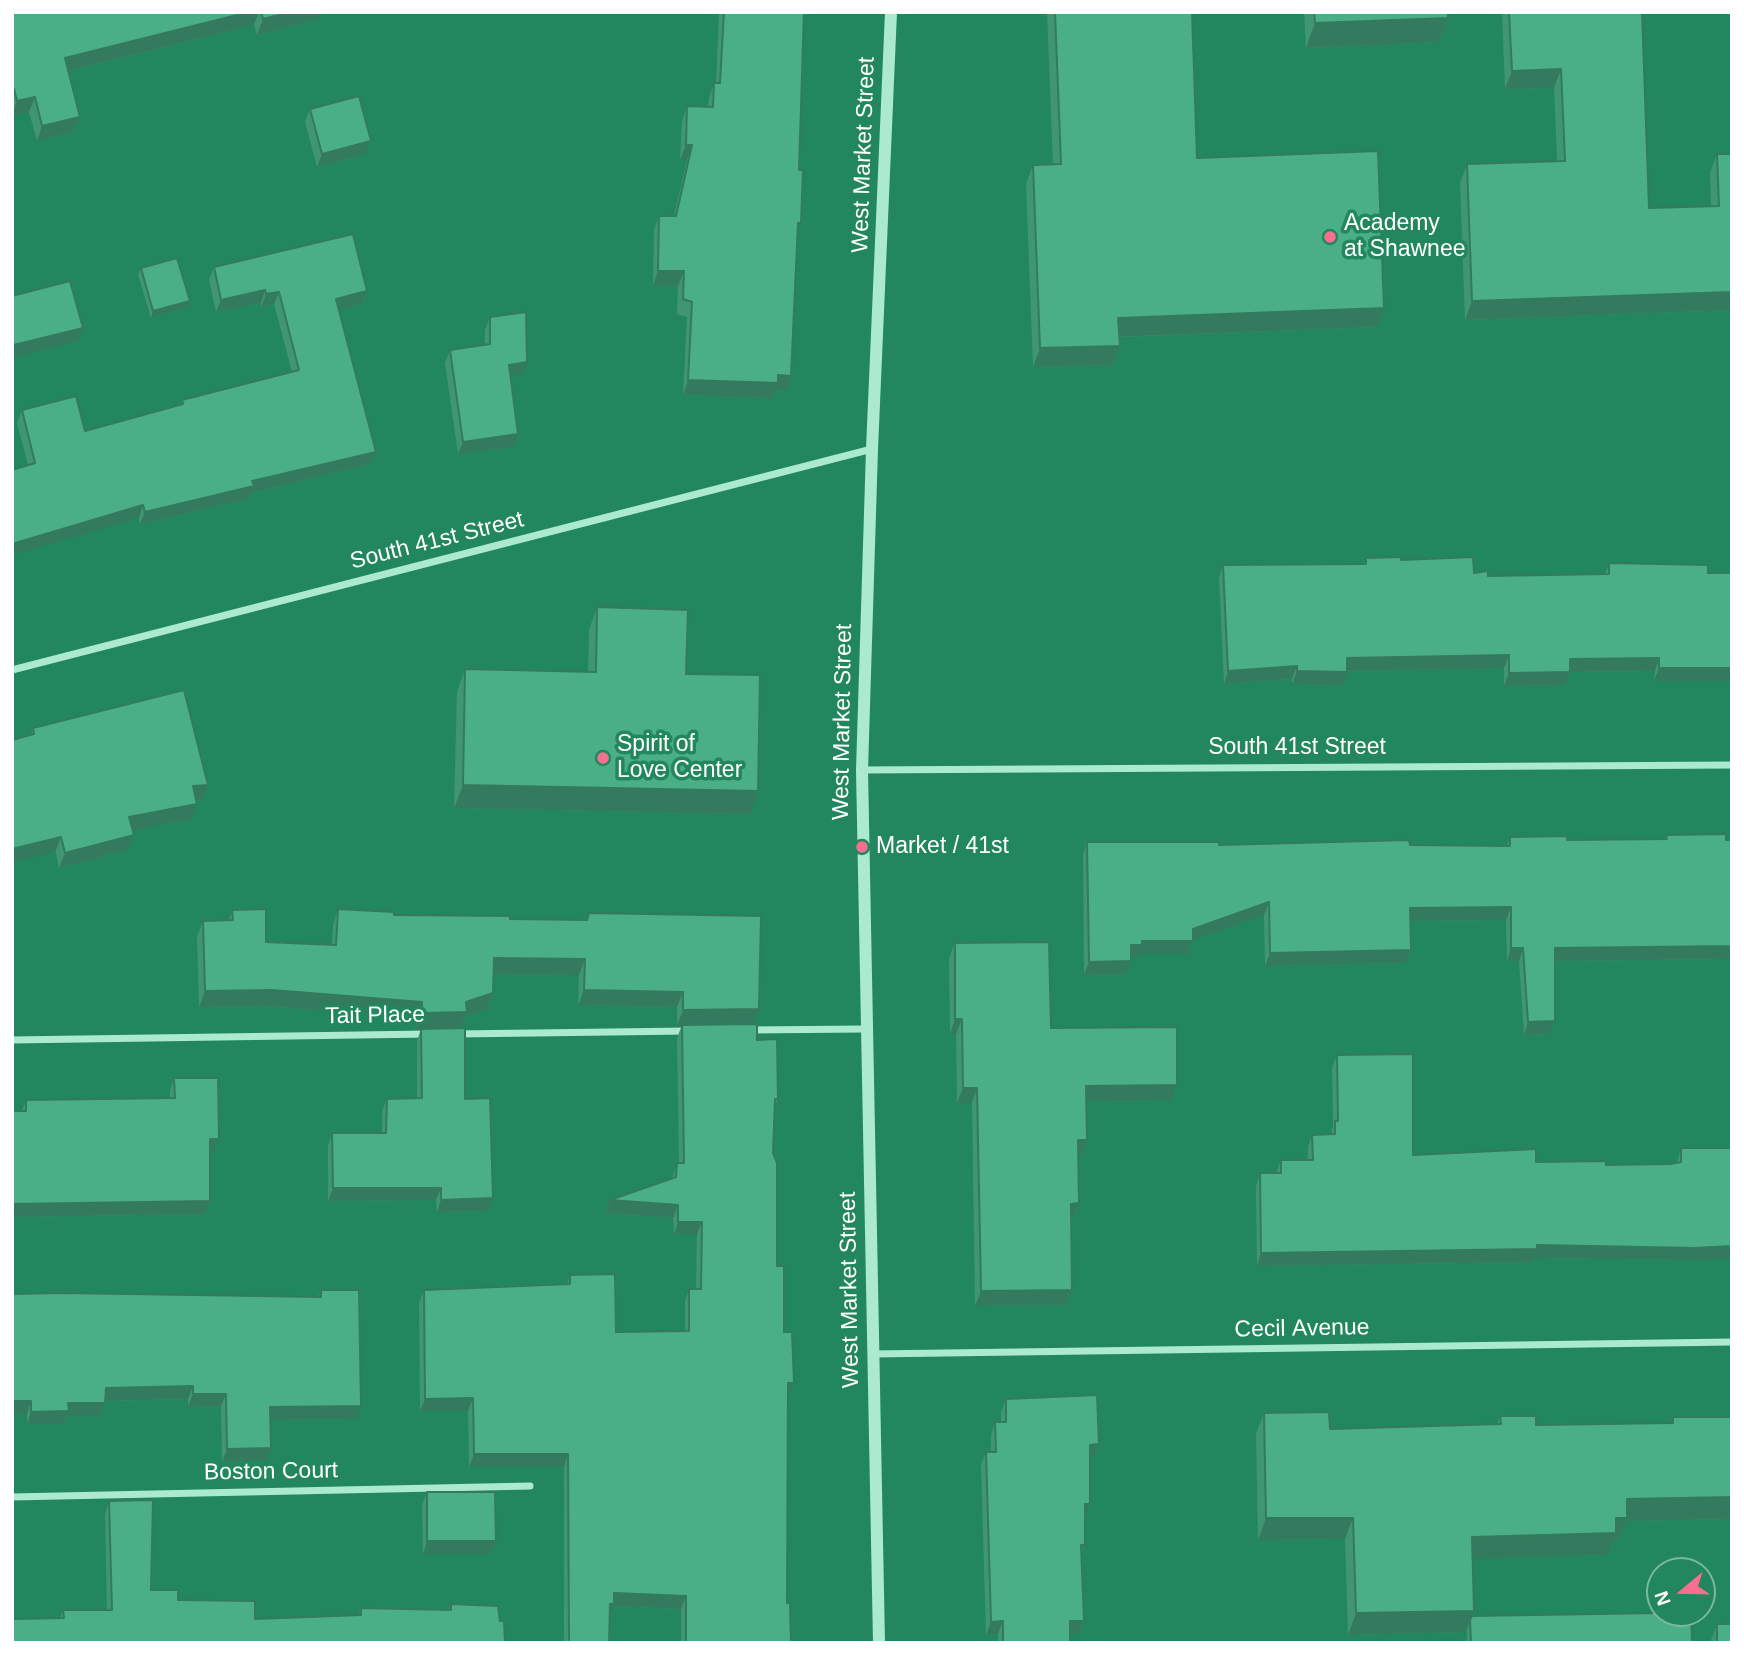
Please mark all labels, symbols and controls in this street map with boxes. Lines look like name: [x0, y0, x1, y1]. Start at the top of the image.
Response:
street label: West Market Street: [847, 56, 881, 254]
place label: Academy at Shawnee: [1344, 210, 1465, 264]
marker: Academy at Shawnee: [1322, 229, 1338, 245]
street label: South 41st Street: [347, 506, 527, 576]
street label: West Market Street: [827, 624, 859, 820]
place label: Spirit of Love Center: [617, 731, 742, 785]
street label: South 41st Street: [1208, 734, 1386, 762]
marker: Spirit of Love Center: [595, 750, 611, 766]
place label: Market / 41st: [876, 833, 1009, 861]
marker: Market / 41st: [854, 839, 870, 855]
street label: Tait Place: [325, 1001, 425, 1031]
street label: West Market Street: [834, 1192, 866, 1388]
street label: Cecil Avenue: [1234, 1314, 1370, 1344]
street label: Boston Court: [204, 1457, 338, 1487]
north arrow: [1646, 1557, 1716, 1627]
text: N: [1650, 1588, 1675, 1608]

